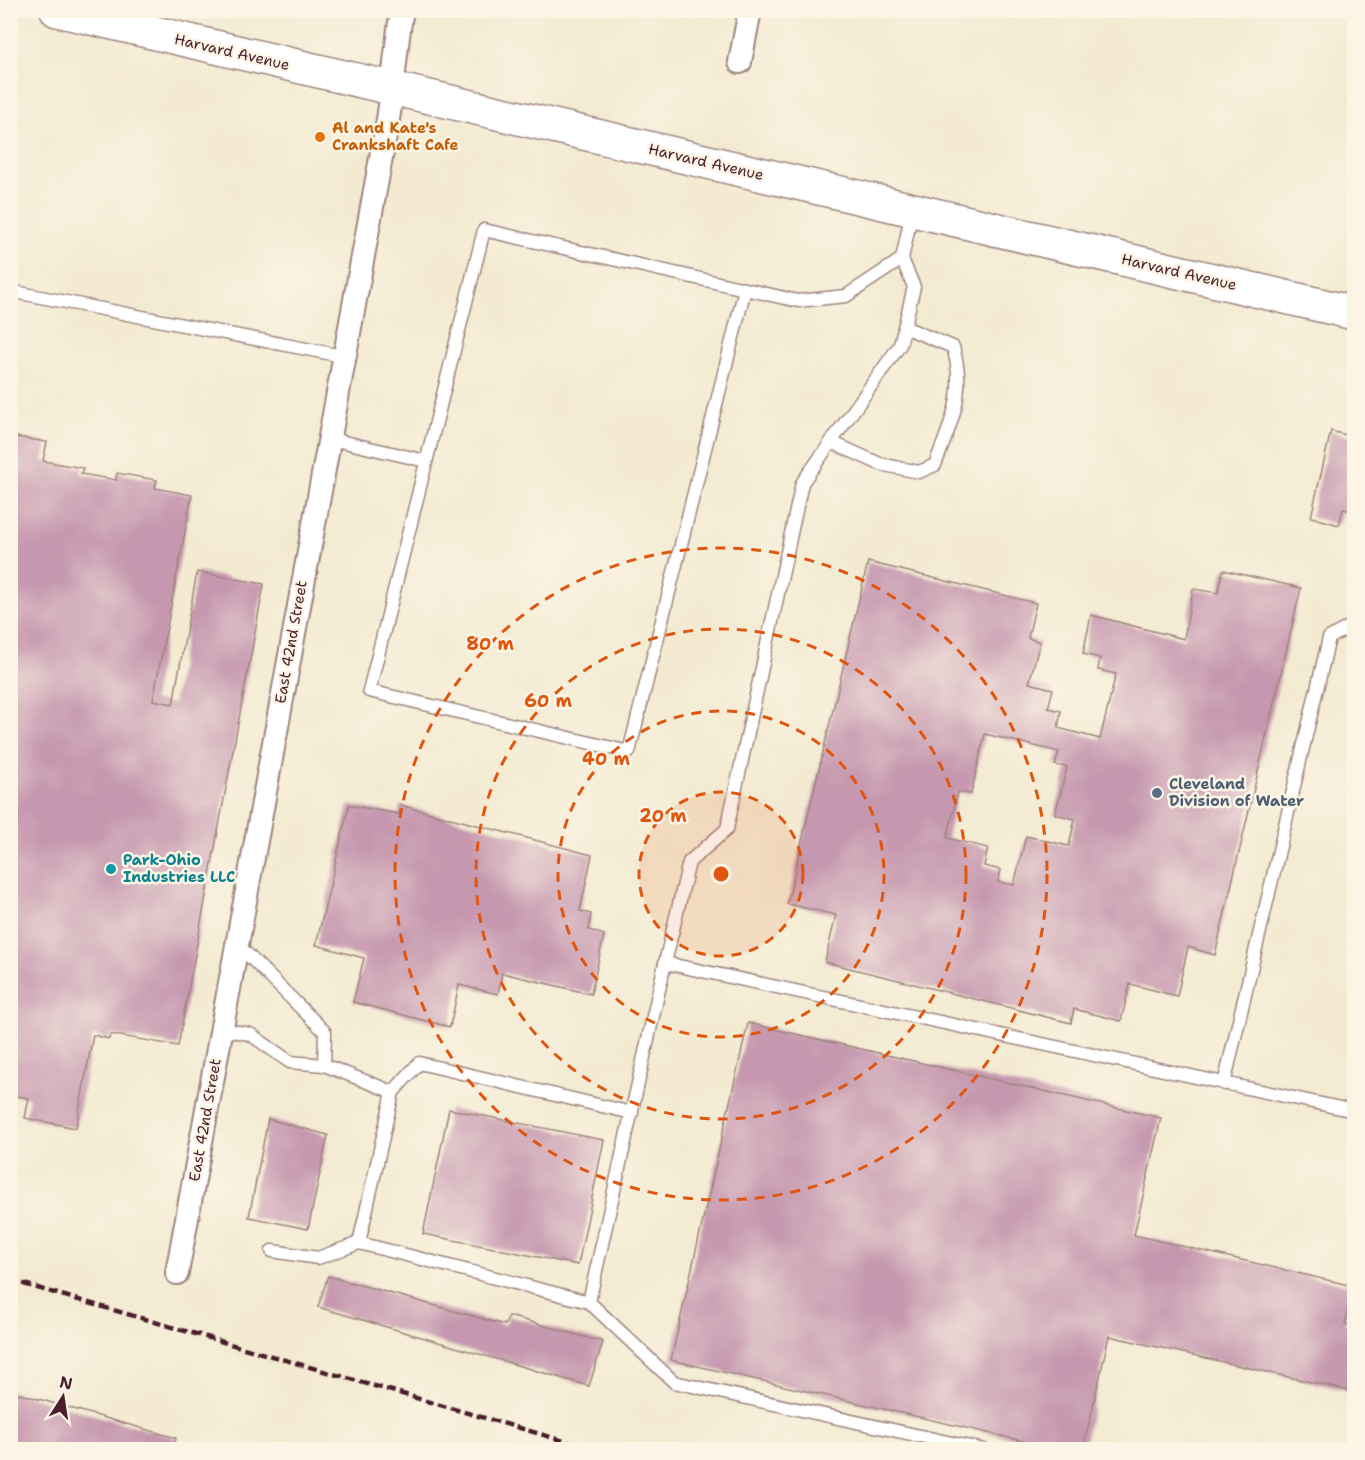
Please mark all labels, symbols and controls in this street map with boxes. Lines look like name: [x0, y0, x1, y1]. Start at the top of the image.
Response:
street label: Harvard Avenue: [172, 29, 292, 75]
place label: Al and Kate's Crankshaft Cafe: [332, 118, 458, 155]
marker: Al and Kate's Crankshaft Cafe: [313, 130, 327, 144]
street label: Harvard Avenue: [646, 139, 766, 185]
street label: Harvard Avenue: [1119, 249, 1239, 295]
street label: East 42nd Street: [270, 579, 312, 705]
text: 80 m: [466, 632, 514, 656]
text: 60 m: [524, 689, 572, 713]
text: 40 m: [582, 747, 630, 771]
place label: Cleveland Division of Water: [1169, 774, 1304, 811]
marker: Cleveland Division of Water: [1150, 786, 1164, 800]
text: 20 m: [639, 804, 687, 828]
place label: Park-Ohio Industries LLC: [123, 850, 235, 887]
marker: Park-Ohio Industries LLC: [104, 862, 118, 876]
centre of rings: [711, 864, 731, 884]
street label: East 42nd Street: [184, 1057, 226, 1183]
north arrow: [33, 1367, 93, 1427]
text: N: [58, 1371, 74, 1394]

